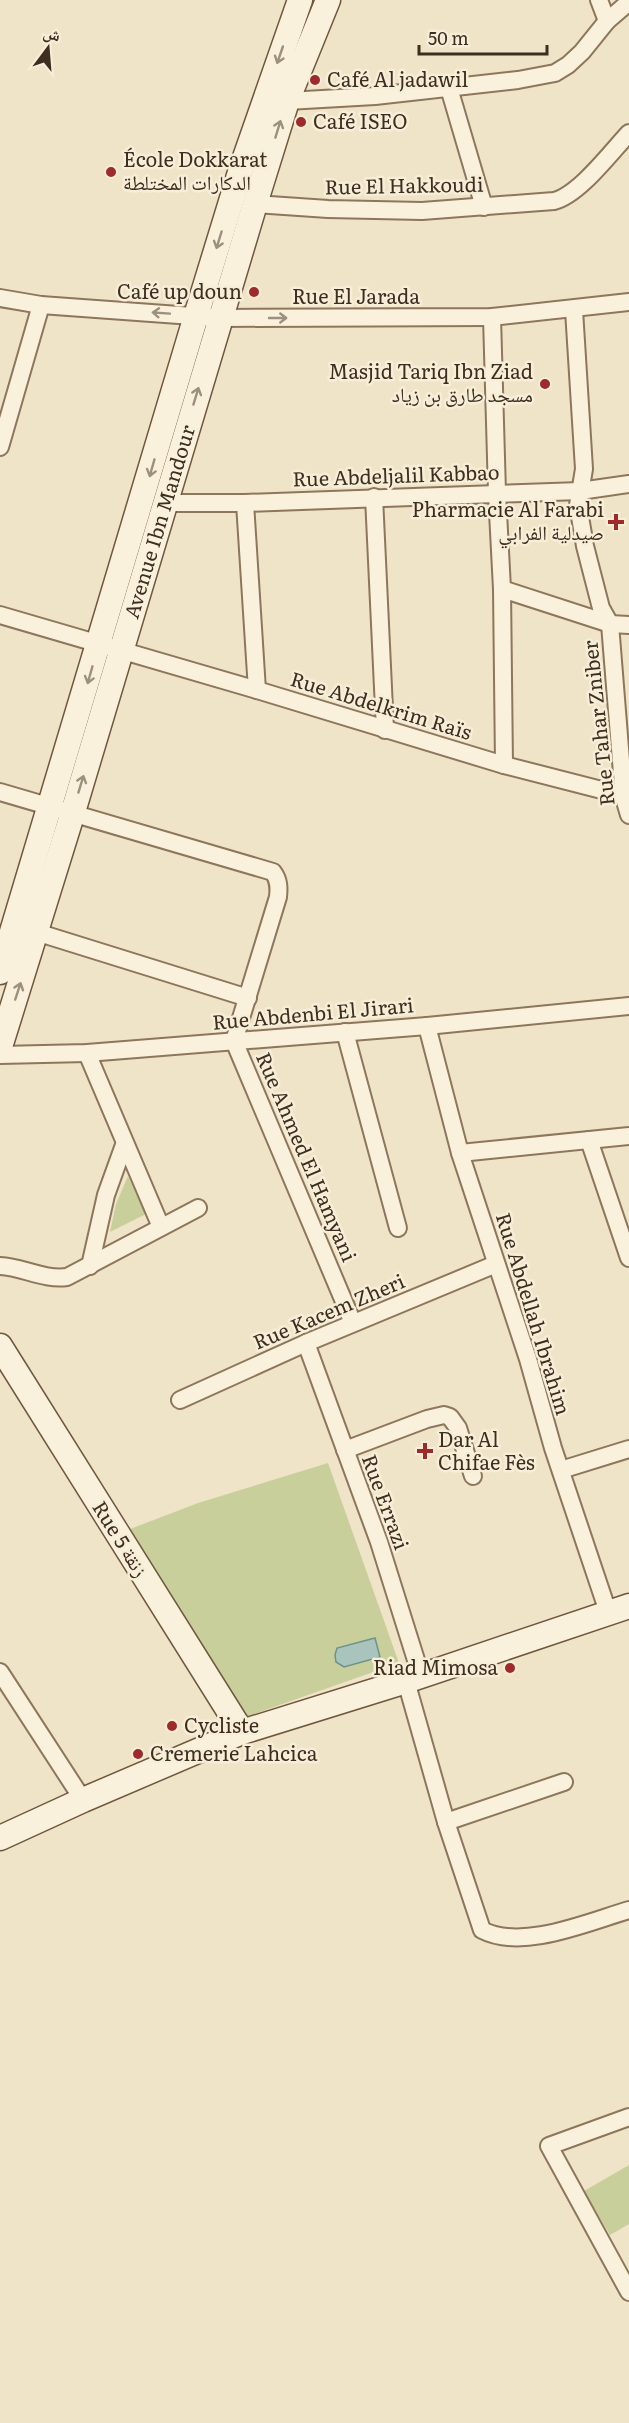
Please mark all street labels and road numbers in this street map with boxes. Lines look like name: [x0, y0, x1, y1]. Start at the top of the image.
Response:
street label: Rue El Hakkoudi: [324, 168, 484, 200]
street label: Rue El Jarada: [292, 280, 420, 310]
street label: Avenue Ibn Mandour: [115, 420, 201, 622]
street label: Rue Abdeljalil Kabbao: [292, 455, 500, 493]
street label: Rue Tahar Zniber: [573, 638, 621, 808]
street label: Rue Abdelkrim Raïs: [287, 662, 476, 746]
street label: Rue Abdenbi El Jirari: [211, 988, 415, 1036]
street label: Rue Ahmed El Hamyani: [250, 1047, 366, 1266]
street label: Rue Abdellah Ibrahim: [490, 1208, 580, 1418]
street label: Rue Kacem Zheri: [248, 1265, 409, 1356]
street label: Rue Errazi: [356, 1449, 418, 1554]
street label: Rue 5 زنقة: [86, 1494, 157, 1582]

